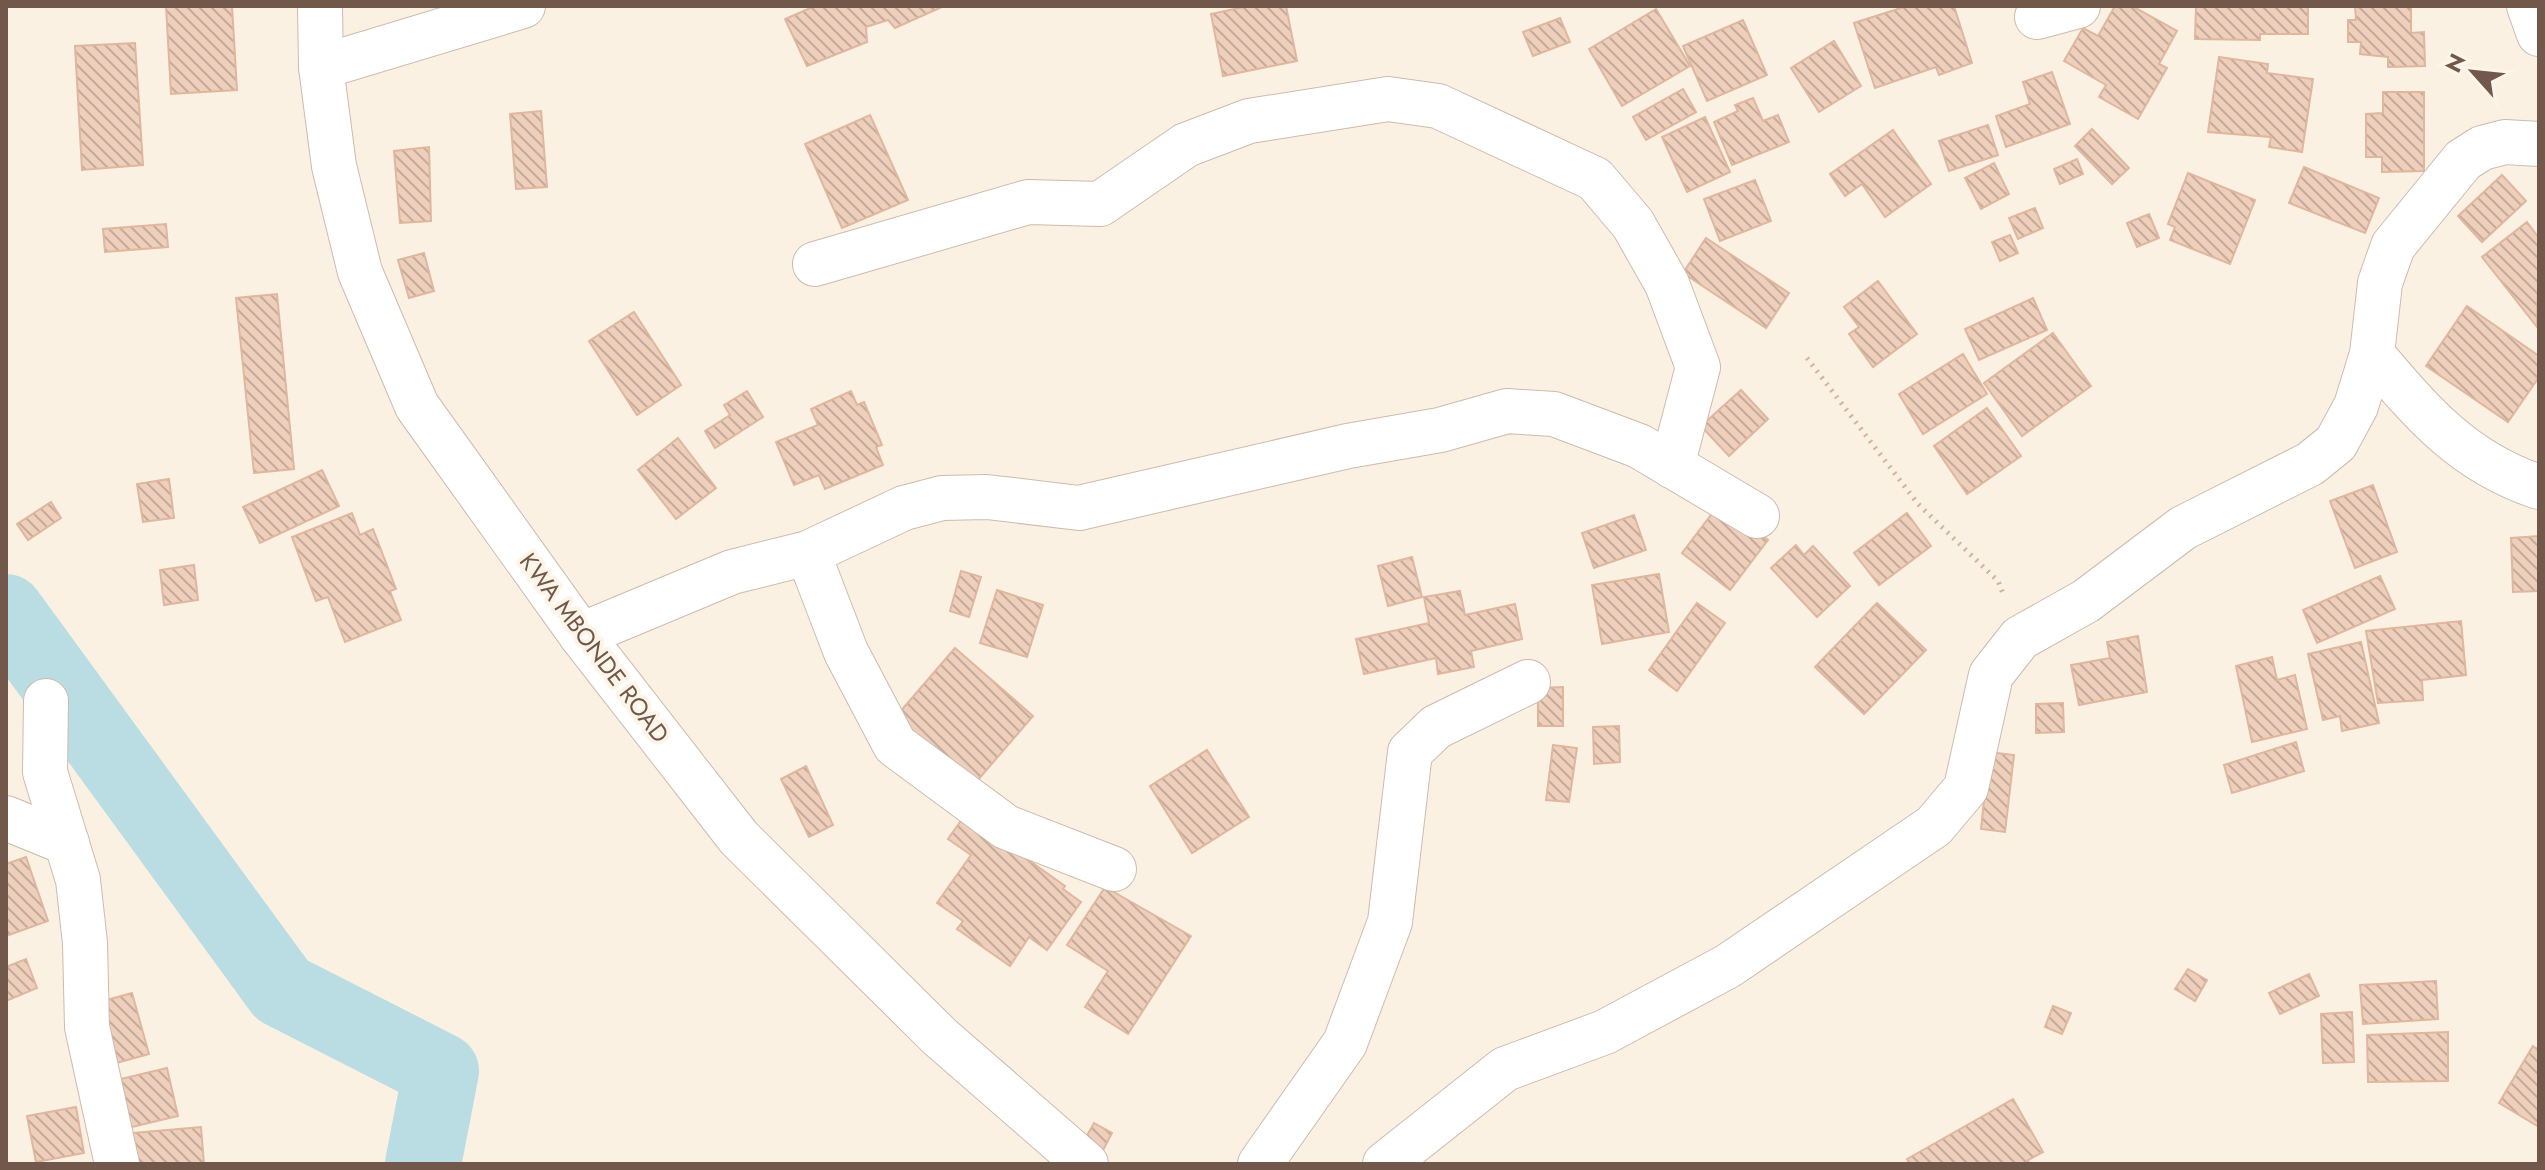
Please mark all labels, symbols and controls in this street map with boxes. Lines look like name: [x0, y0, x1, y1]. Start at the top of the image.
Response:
north arrow: [2433, 32, 2513, 112]
text: N: [2437, 48, 2473, 78]
street label: KWA MBONDE ROAD: [511, 545, 677, 750]

